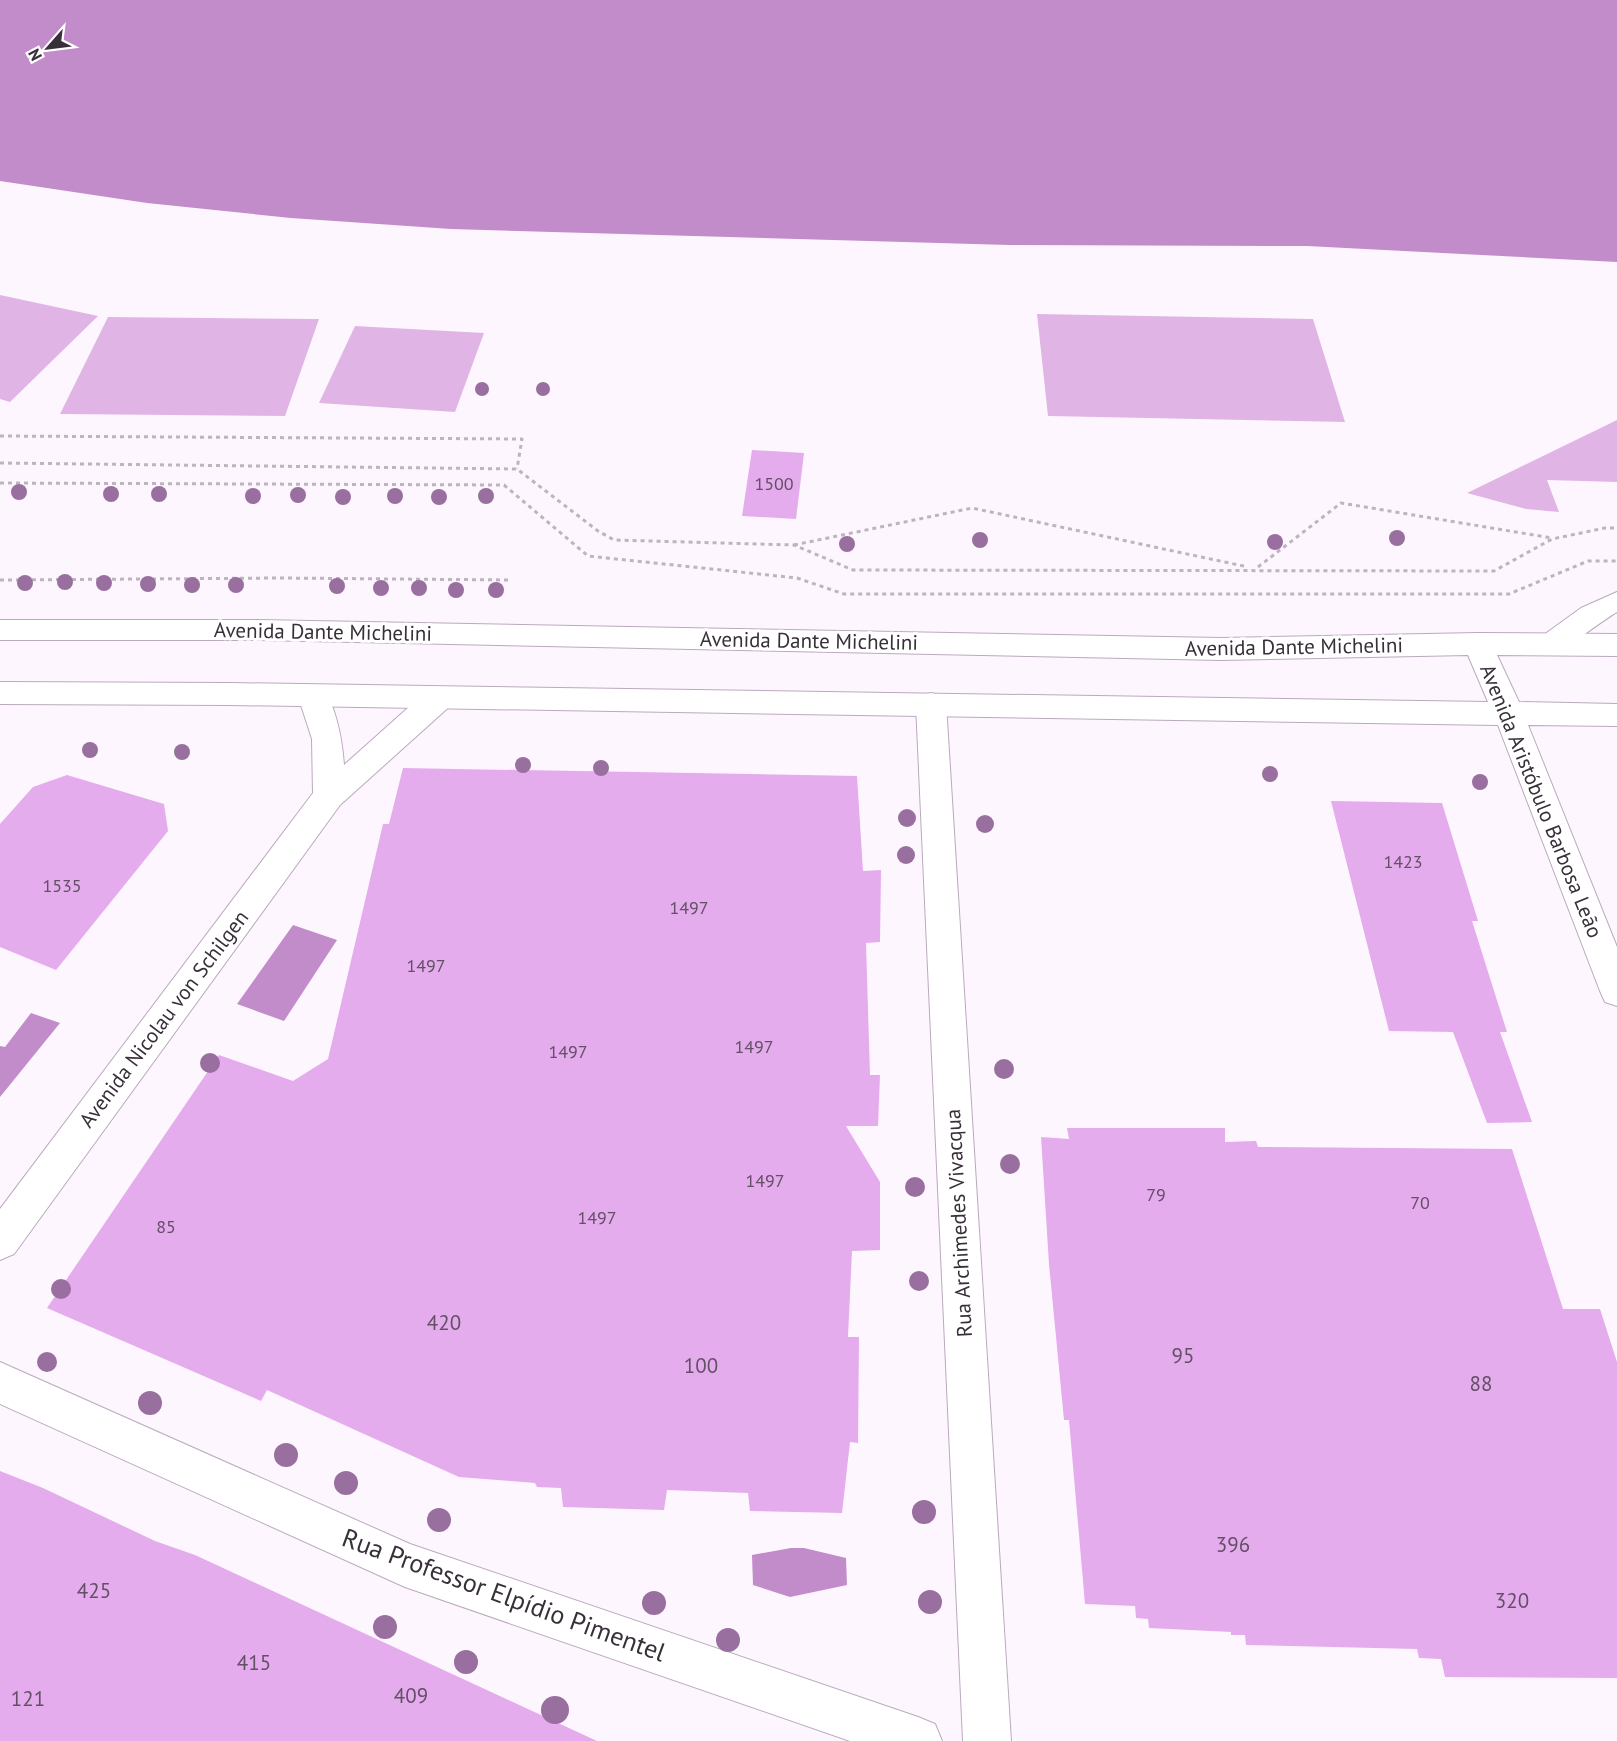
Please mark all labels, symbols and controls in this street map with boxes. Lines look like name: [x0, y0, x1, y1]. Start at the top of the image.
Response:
north arrow: [18, 18, 78, 78]
text: N: [23, 46, 46, 64]
house number: 1500: [754, 472, 794, 495]
street label: Avenida Dante Michelini: [214, 616, 432, 647]
street label: Avenida Dante Michelini: [700, 625, 918, 656]
street label: Avenida Dante Michelini: [1185, 631, 1403, 662]
street label: Avenida Aristóbulo Barbosa Leão: [1474, 660, 1609, 942]
house number: 1423: [1383, 850, 1423, 873]
house number: 1535: [42, 874, 82, 897]
house number: 1497: [669, 896, 709, 919]
street label: Avenida Nicolau von Schilgen: [73, 905, 254, 1133]
house number: 1497: [406, 954, 446, 977]
house number: 1497: [734, 1035, 774, 1058]
house number: 1497: [548, 1040, 588, 1063]
street label: Rua Archimedes Vivacqua: [939, 1108, 978, 1338]
house number: 1497: [745, 1169, 785, 1192]
house number: 79: [1146, 1183, 1166, 1206]
house number: 70: [1410, 1191, 1430, 1214]
house number: 1497: [577, 1206, 617, 1229]
house number: 85: [156, 1215, 176, 1238]
house number: 420: [427, 1309, 461, 1336]
house number: 95: [1172, 1342, 1194, 1369]
house number: 100: [684, 1352, 718, 1379]
house number: 88: [1470, 1370, 1492, 1397]
street label: Rua Professor Elpídio Pimentel: [338, 1521, 671, 1669]
house number: 396: [1216, 1531, 1250, 1558]
house number: 425: [77, 1577, 111, 1604]
house number: 320: [1495, 1587, 1529, 1614]
house number: 415: [237, 1649, 271, 1676]
house number: 409: [394, 1682, 428, 1709]
house number: 121: [11, 1685, 45, 1712]

